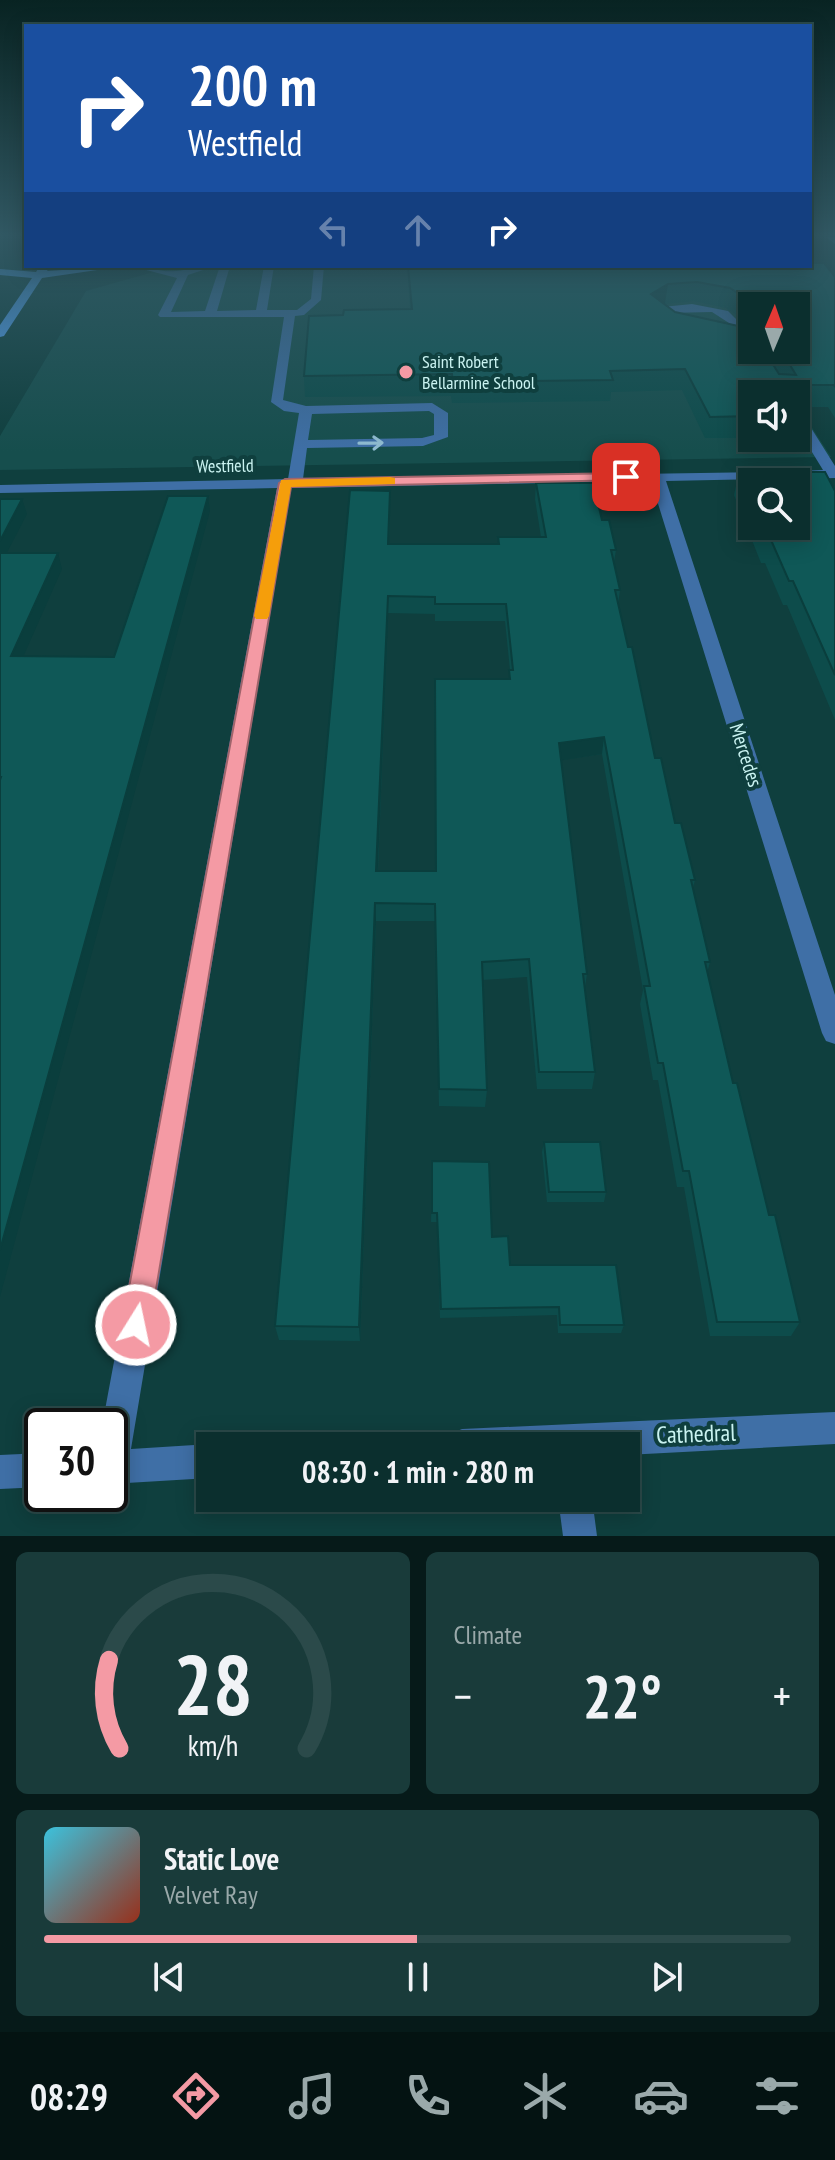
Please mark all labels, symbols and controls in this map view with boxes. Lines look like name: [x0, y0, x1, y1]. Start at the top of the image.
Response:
text: 200 m: [188, 49, 317, 121]
icon: right: [56, 56, 160, 160]
text: Westfield: [188, 119, 302, 166]
icon: left: [312, 208, 356, 252]
icon: ahead: [396, 208, 440, 252]
icon: right: [480, 208, 524, 252]
north arrow: [738, 292, 810, 364]
map controls: [738, 292, 810, 540]
place label: Saint Robert Bellarmine School: [422, 350, 536, 394]
marker: Saint Robert Bellarmine School: [397, 363, 415, 381]
button: sound: [738, 380, 810, 452]
one-way arrow: [357, 435, 384, 450]
pin: [592, 443, 660, 511]
street label: Westfield: [196, 454, 254, 477]
icon: arrive: [604, 455, 648, 499]
button: search: [738, 468, 810, 540]
street label: Mercedes: [724, 720, 769, 790]
position arrow: [94, 1283, 178, 1367]
speed limit sign: 30: [24, 1408, 128, 1512]
street label: Cathedral: [656, 1417, 737, 1450]
text: 08:30 · 1 min · 280 m: [302, 1452, 534, 1491]
text: Climate: [454, 1618, 522, 1651]
text: 28: [173, 1630, 253, 1738]
text: 22°: [583, 1657, 662, 1735]
text: −: [454, 1667, 472, 1724]
text: +: [773, 1667, 791, 1724]
text: km/h: [187, 1727, 238, 1764]
text: Static Love: [164, 1839, 279, 1878]
text: Velvet Ray: [164, 1878, 258, 1911]
icon: previous: [147, 1955, 191, 1999]
icon: pause: [396, 1955, 440, 1999]
icon: next: [645, 1955, 689, 1999]
icon: directions: [168, 2068, 224, 2124]
icon: music: [284, 2068, 340, 2124]
icon: phone: [400, 2068, 456, 2124]
icon: climate: [517, 2068, 573, 2124]
icon: car: [633, 2068, 689, 2124]
icon: filters: [749, 2068, 805, 2124]
text: 08:29: [30, 2073, 108, 2120]

